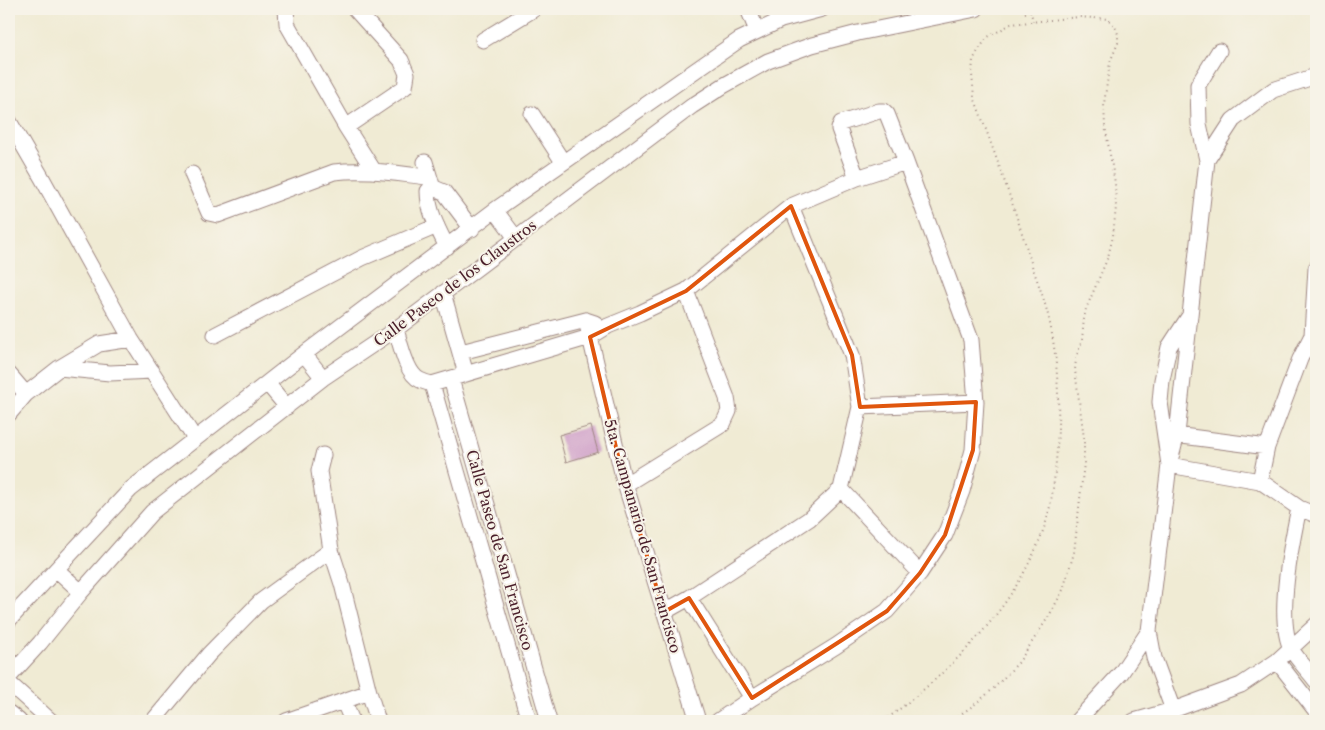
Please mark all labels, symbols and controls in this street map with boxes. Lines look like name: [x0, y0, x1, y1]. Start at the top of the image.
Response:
street label: Calle Paseo de los Claustros: [370, 216, 540, 350]
street label: 5ta. Campanario de San Francisco: [600, 417, 686, 655]
street label: Calle Paseo de San Francisco: [462, 448, 538, 652]

